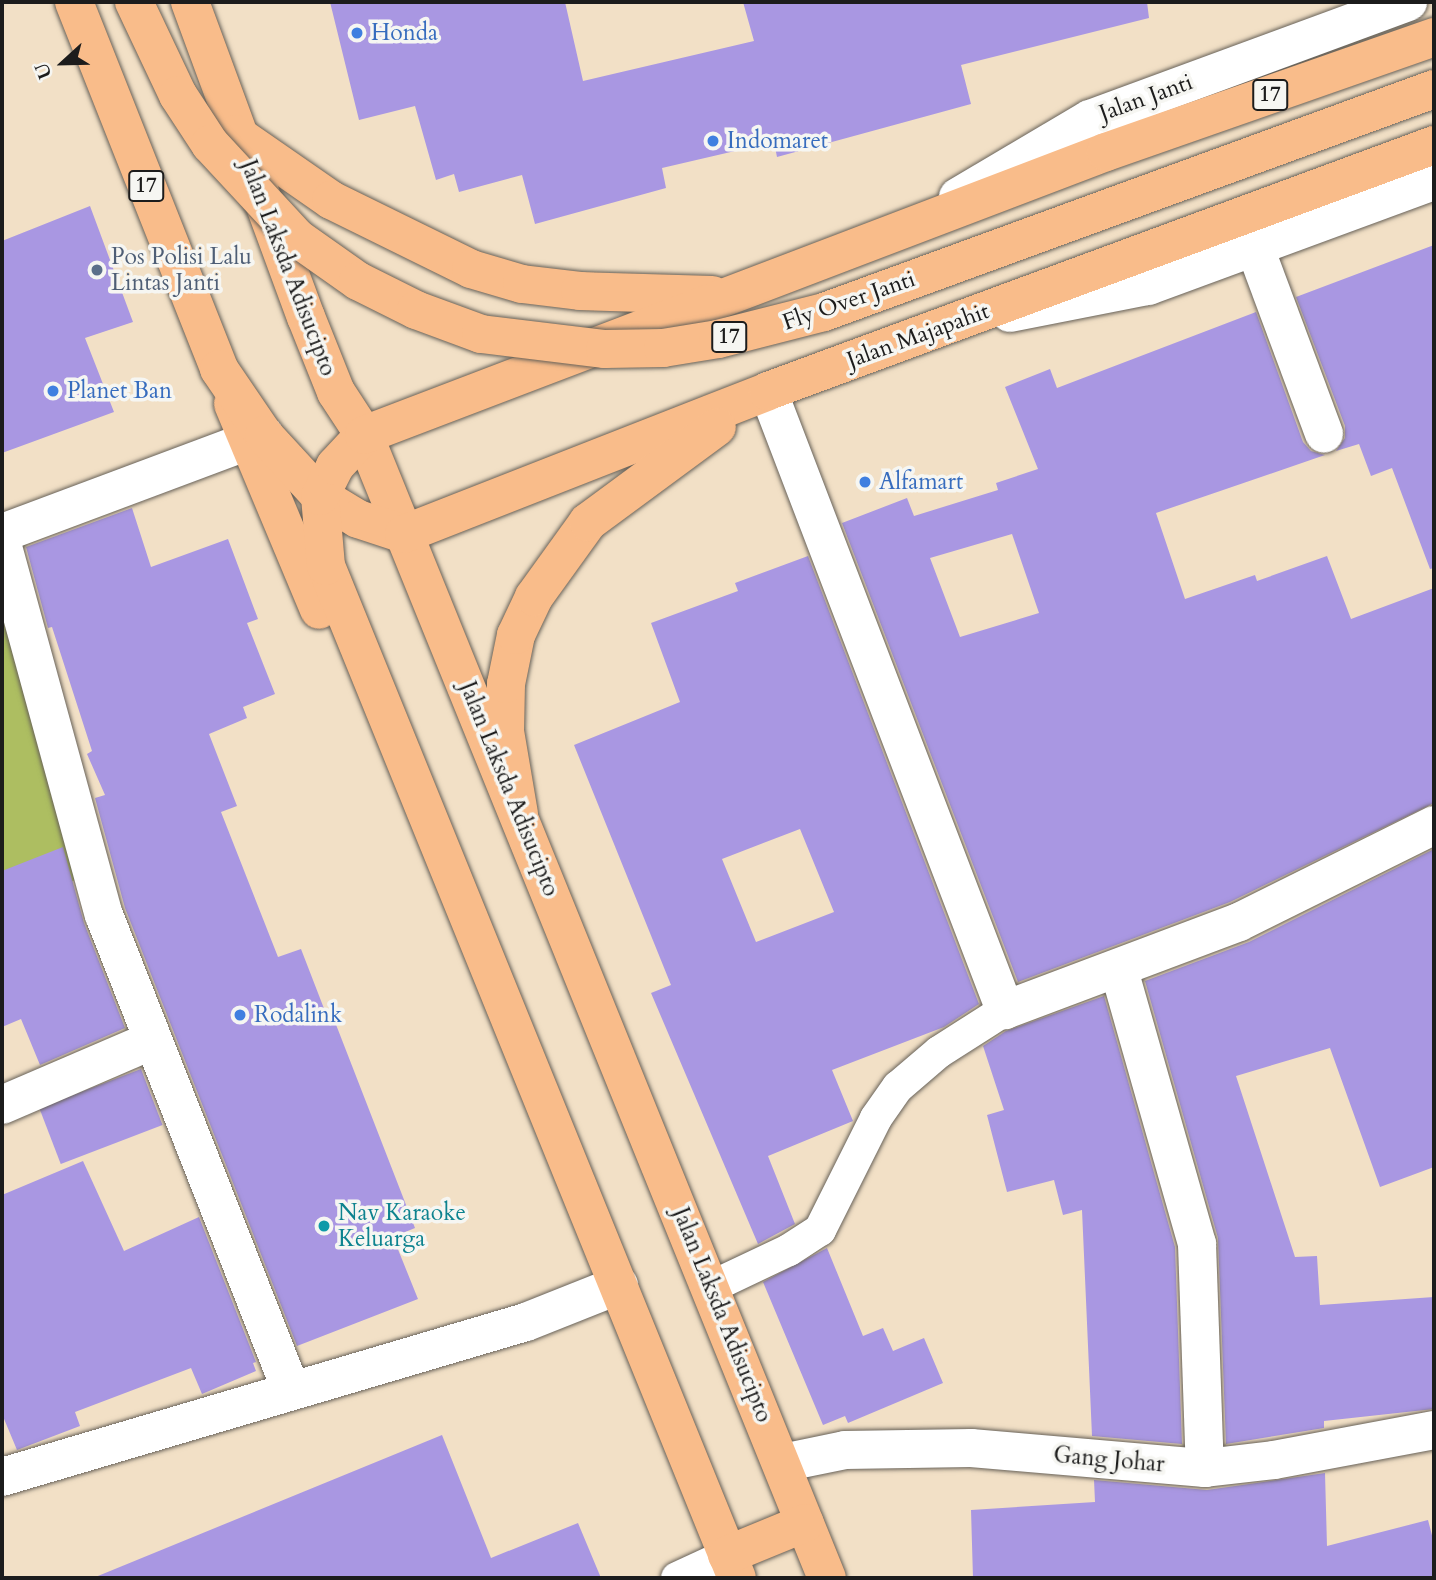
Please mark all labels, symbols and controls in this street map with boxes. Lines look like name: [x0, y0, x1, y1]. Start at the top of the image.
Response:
place label: Honda: [371, 19, 438, 47]
marker: Honda: [349, 25, 365, 41]
north arrow: [28, 28, 98, 98]
text: U: [29, 59, 58, 83]
street label: Jalan Janti: [1096, 68, 1196, 128]
road number: 17: [1251, 78, 1289, 112]
place label: Indomaret: [727, 127, 828, 155]
marker: Indomaret: [705, 133, 721, 149]
street label: Jalan Laksda Adisucipto: [234, 156, 342, 380]
road number: 17: [127, 168, 165, 204]
place label: Pos Polisi Lalu Lintas Janti: [111, 243, 252, 297]
marker: Pos Polisi Lalu Lintas Janti: [89, 262, 105, 278]
street label: Fly Over Janti: [779, 265, 919, 337]
street label: Jalan Majapahit: [843, 297, 993, 375]
road number: 17: [710, 320, 748, 354]
place label: Planet Ban: [67, 377, 172, 405]
marker: Planet Ban: [45, 383, 61, 399]
place label: Alfamart: [879, 468, 963, 496]
marker: Alfamart: [857, 474, 873, 490]
street label: Jalan Laksda Adisucipto: [453, 678, 565, 900]
place label: Rodalink: [254, 1001, 342, 1029]
marker: Rodalink: [232, 1007, 248, 1023]
place label: Nav Karaoke Keluarga: [338, 1199, 466, 1253]
street label: Jalan Laksda Adisucipto: [666, 1204, 778, 1426]
marker: Nav Karaoke Keluarga: [316, 1218, 332, 1234]
street label: Gang Johar: [1052, 1441, 1166, 1479]

